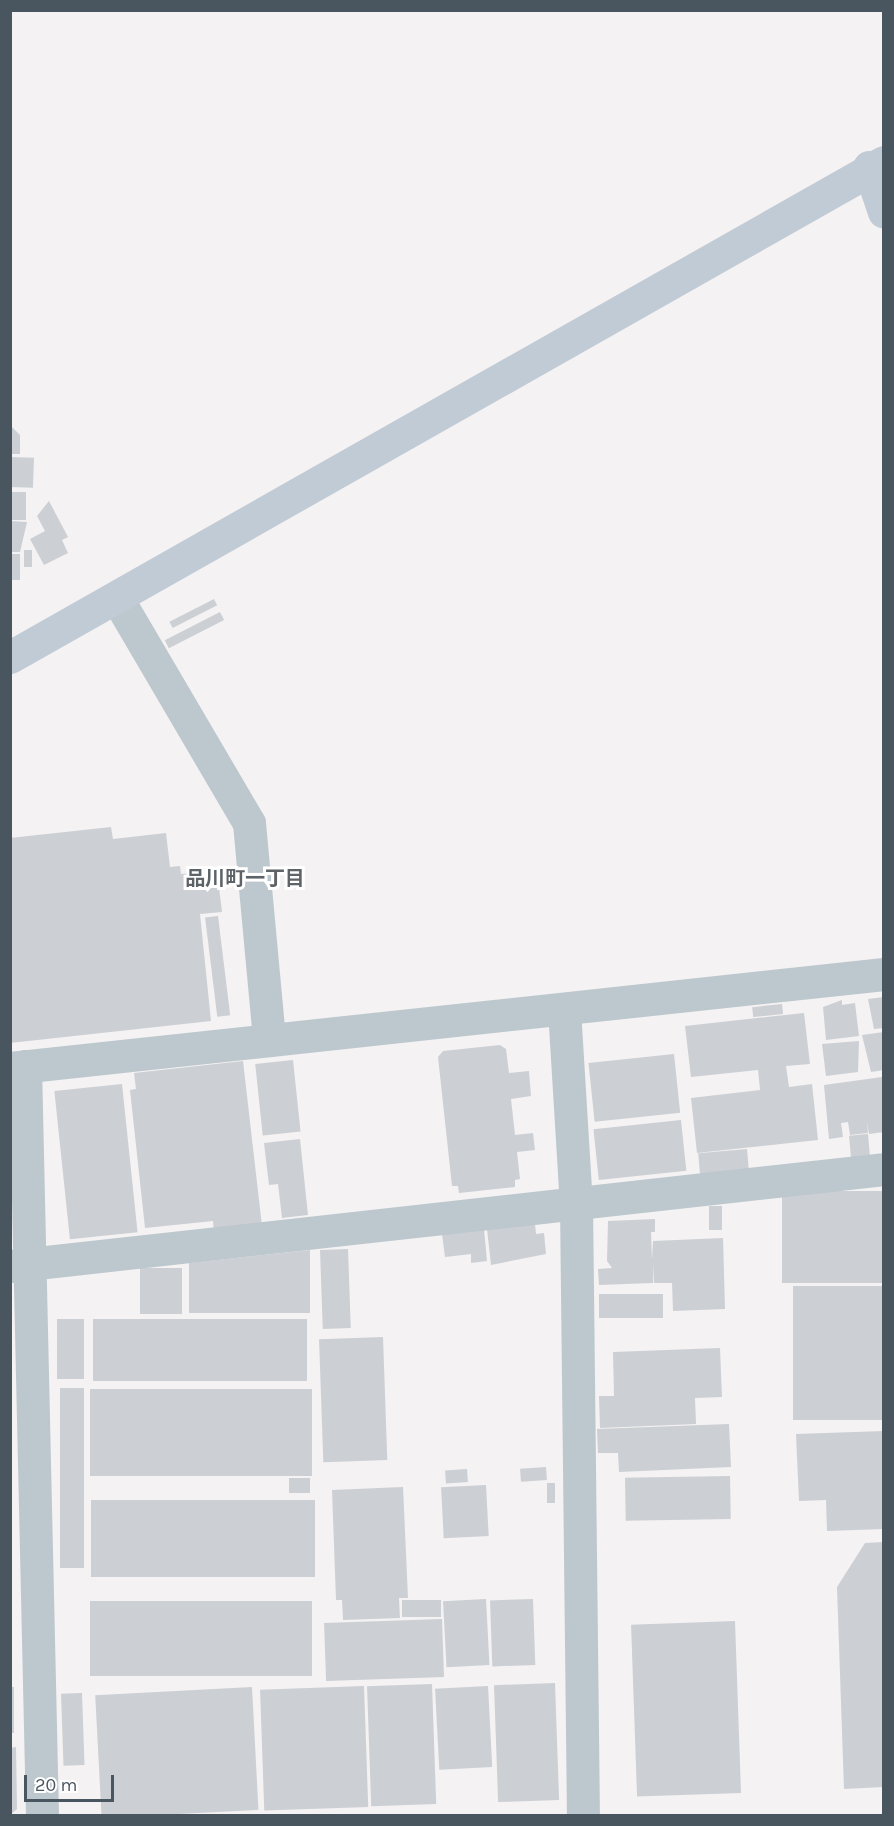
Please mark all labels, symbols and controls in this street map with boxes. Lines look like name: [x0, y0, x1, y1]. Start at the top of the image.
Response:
district label: 品川町一丁目: [185, 866, 305, 890]
scale bar: [27, 1763, 117, 1801]
text: 20 m: [35, 1774, 77, 1796]

